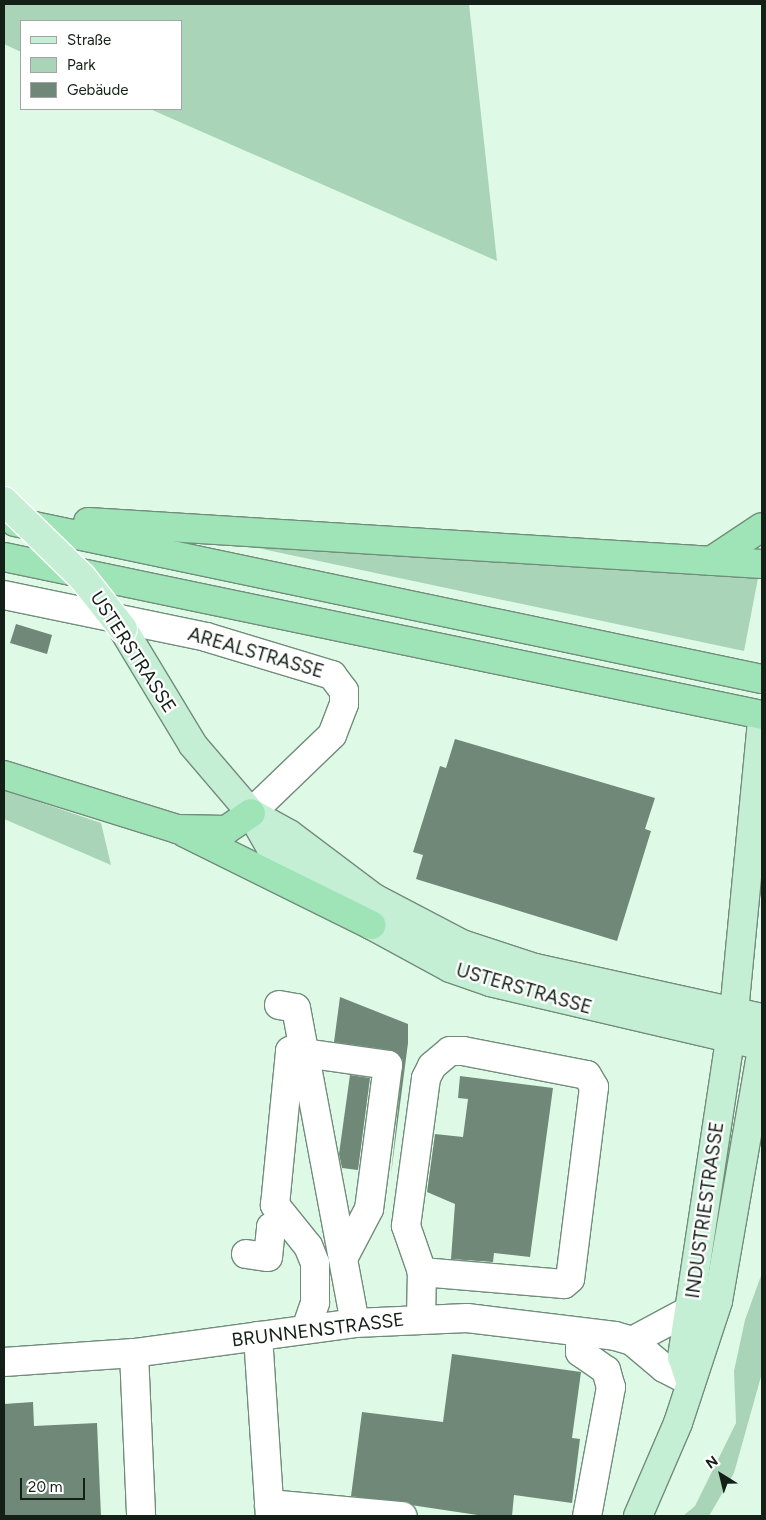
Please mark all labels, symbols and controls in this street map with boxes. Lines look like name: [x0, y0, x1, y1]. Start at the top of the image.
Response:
legend: [20, 20, 182, 110]
text: Straße: [67, 31, 111, 49]
text: Park: [67, 56, 96, 74]
text: Gebäude: [67, 81, 128, 99]
street label: USTERSTRASSE: [85, 587, 181, 717]
street label: AREALSTRASSE: [185, 623, 327, 683]
street label: USTERSTRASSE: [453, 959, 595, 1019]
street label: INDUSTRIESTRASSE: [681, 1120, 729, 1300]
street label: BRUNNENSTRASSE: [230, 1308, 406, 1352]
north arrow: [696, 1450, 746, 1500]
text: N: [703, 1452, 721, 1473]
scale bar: [22, 1468, 88, 1500]
text: 20 m: [28, 1478, 62, 1496]

